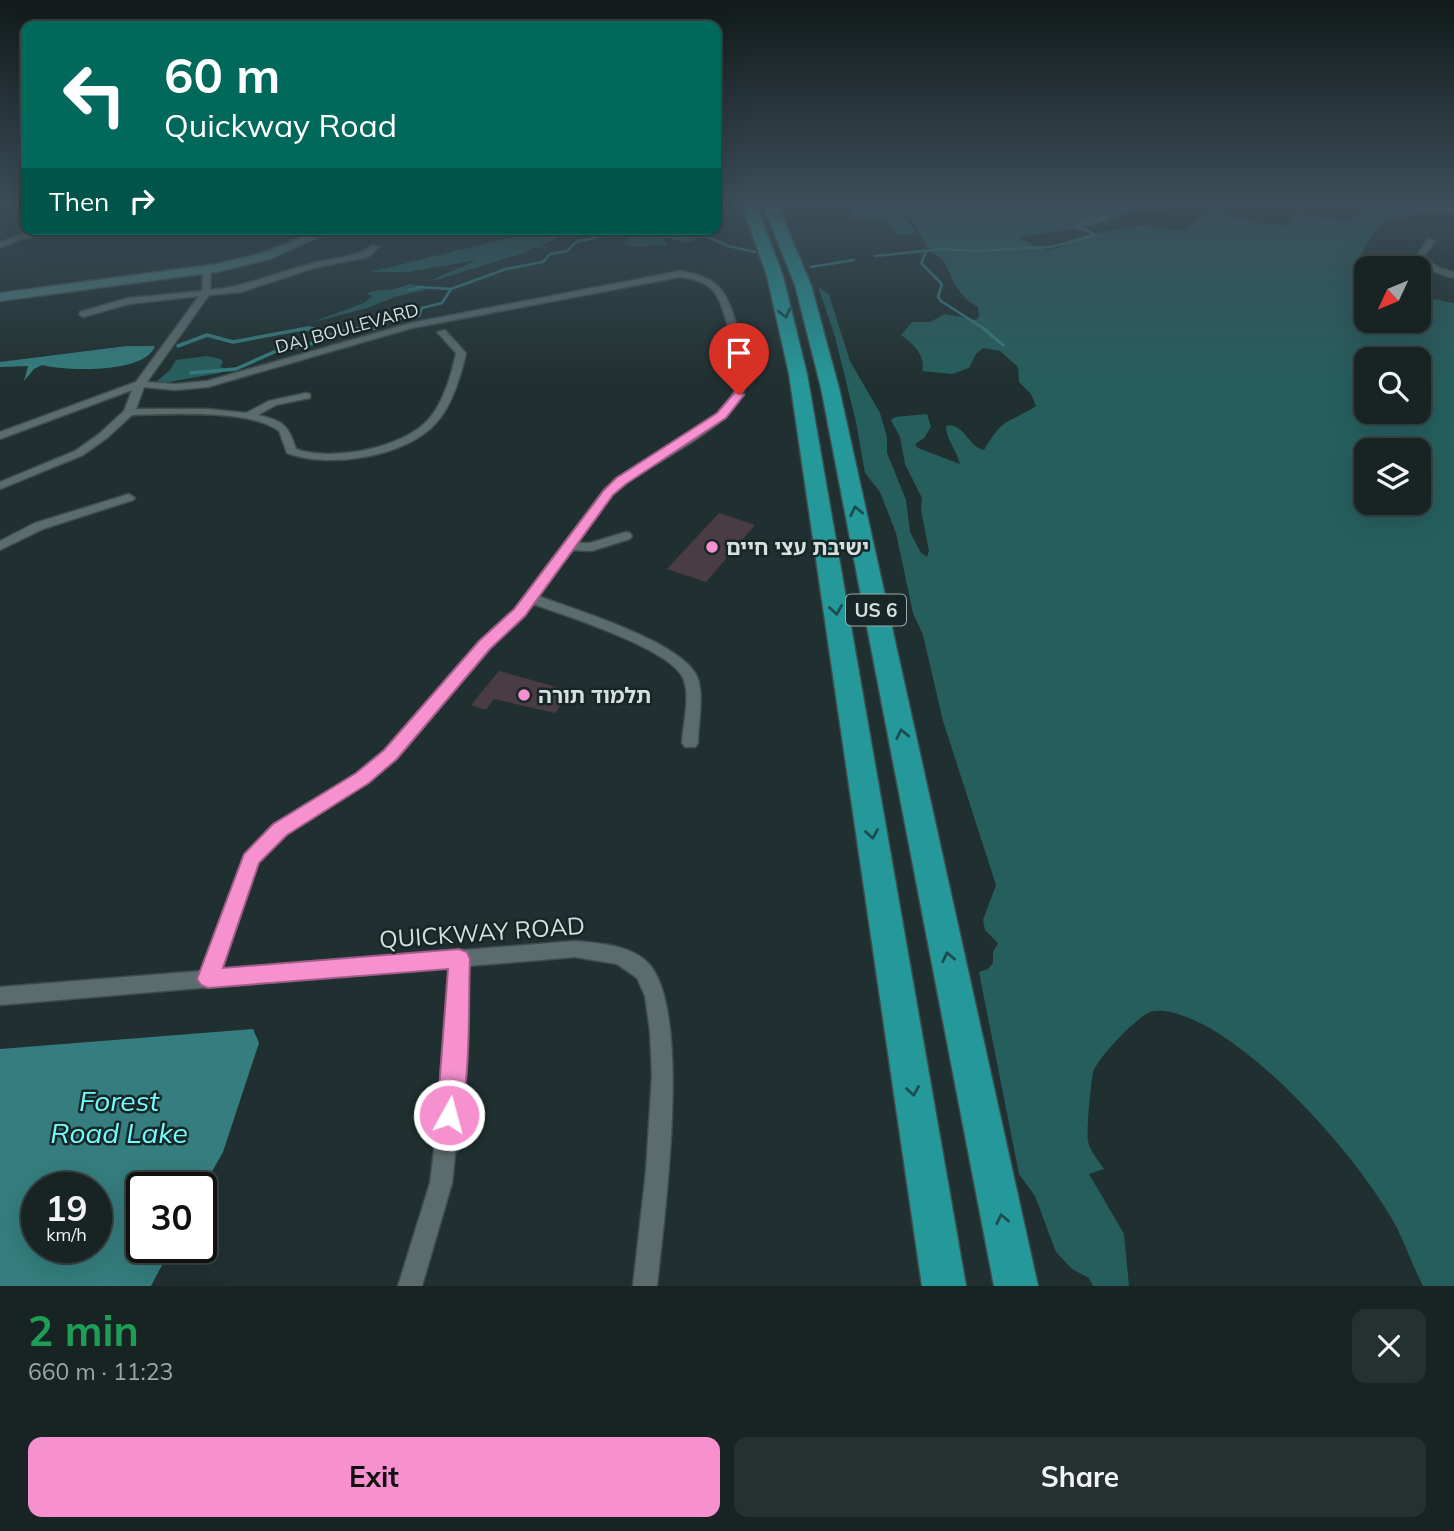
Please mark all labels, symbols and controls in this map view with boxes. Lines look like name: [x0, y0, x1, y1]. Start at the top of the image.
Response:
text: 60 m: [164, 44, 280, 105]
icon: left: [49, 49, 140, 140]
text: Quickway Road: [164, 105, 397, 145]
icon: right: [123, 182, 161, 220]
text: Then: [49, 185, 109, 218]
north arrow: [1354, 256, 1432, 332]
map controls: [1354, 256, 1431, 515]
street label: DAJ BOULEVARD: [273, 298, 421, 358]
one-way arrow: [777, 307, 791, 319]
pin: [709, 323, 769, 395]
icon: arrive: [720, 334, 758, 372]
button: search: [1354, 347, 1431, 424]
button: layers: [1354, 438, 1431, 515]
one-way arrow: [849, 505, 864, 517]
place label: ישיבת עצי חיים: [726, 534, 869, 560]
marker: ישיבת עצי חיים: [704, 539, 720, 555]
road number: US 6: [846, 594, 906, 625]
one-way arrow: [828, 604, 843, 616]
place label: תלמוד תורה: [538, 682, 651, 708]
marker: תלמוד תורה: [516, 687, 532, 703]
one-way arrow: [895, 728, 910, 740]
one-way arrow: [864, 829, 879, 840]
street label: QUICKWAY ROAD: [378, 910, 586, 954]
one-way arrow: [941, 951, 956, 963]
position arrow: [412, 1078, 486, 1152]
water label: Forest Road Lake: [50, 1083, 188, 1150]
one-way arrow: [905, 1086, 920, 1097]
speed limit sign: 30: [126, 1172, 217, 1263]
text: 19: [45, 1186, 88, 1230]
one-way arrow: [995, 1213, 1010, 1225]
text: km/h: [46, 1223, 87, 1246]
text: 2 min: [28, 1304, 139, 1357]
button: close: [1352, 1309, 1426, 1383]
text: 660 m · 11:23: [28, 1357, 173, 1386]
button: Exit: [28, 1437, 720, 1517]
button: Share: [734, 1437, 1426, 1517]

